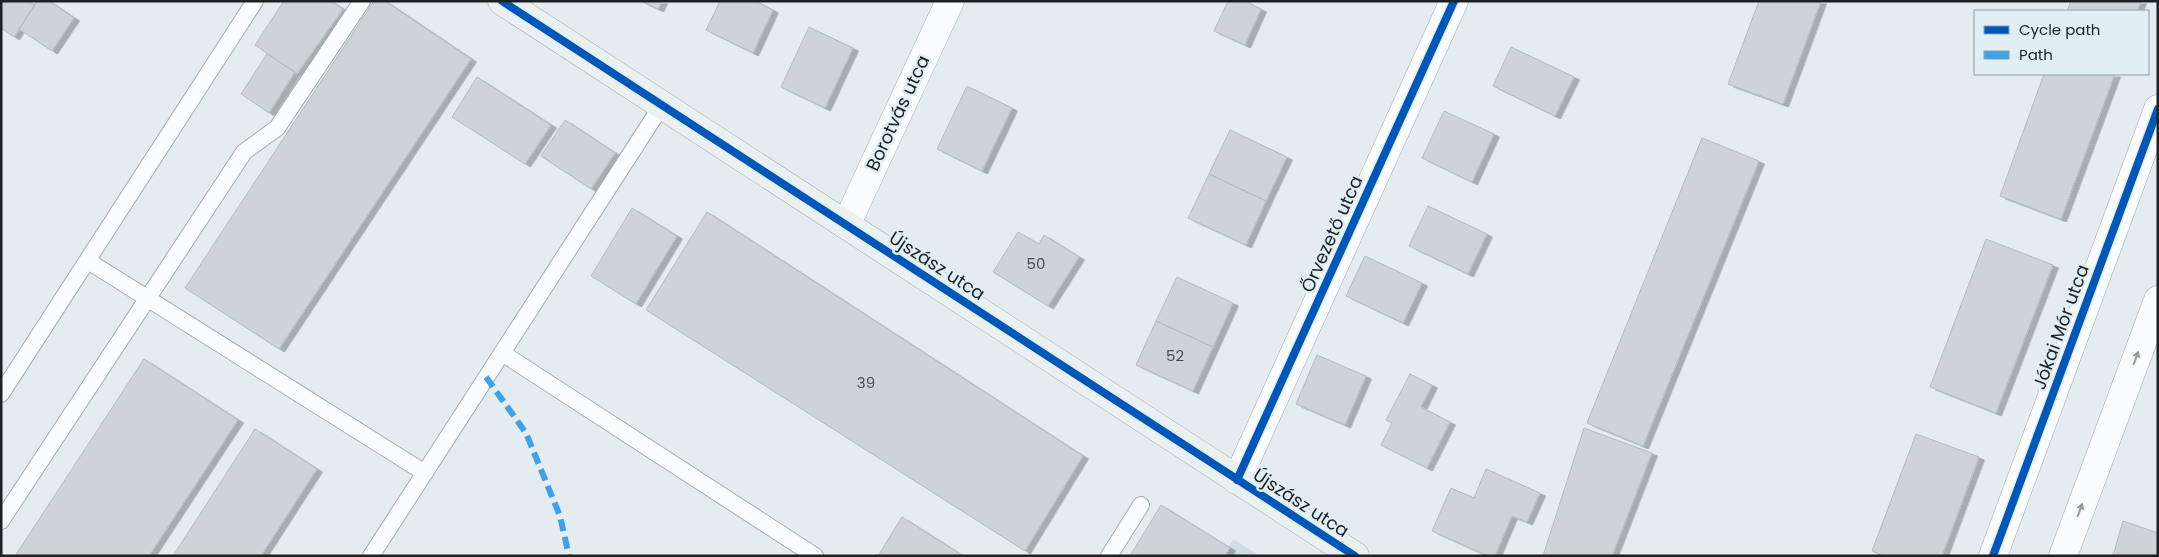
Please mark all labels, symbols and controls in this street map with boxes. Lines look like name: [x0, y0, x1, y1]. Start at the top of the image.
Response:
legend: [1974, 10, 2149, 75]
text: Cycle path: [2019, 19, 2100, 40]
text: Path: [2019, 44, 2053, 65]
street label: Borotvás utca: [860, 51, 935, 175]
street label: Őrvezető utca: [1295, 171, 1368, 296]
street label: Újszász utca: [884, 225, 990, 306]
house number: 50: [1027, 253, 1045, 274]
street label: Jókai Mór utca: [2026, 261, 2095, 393]
house number: 52: [1166, 345, 1184, 366]
one-way arrow: [2133, 350, 2140, 365]
house number: 39: [857, 372, 875, 393]
street label: Újszász utca: [1248, 462, 1354, 543]
one-way arrow: [2076, 502, 2084, 517]

